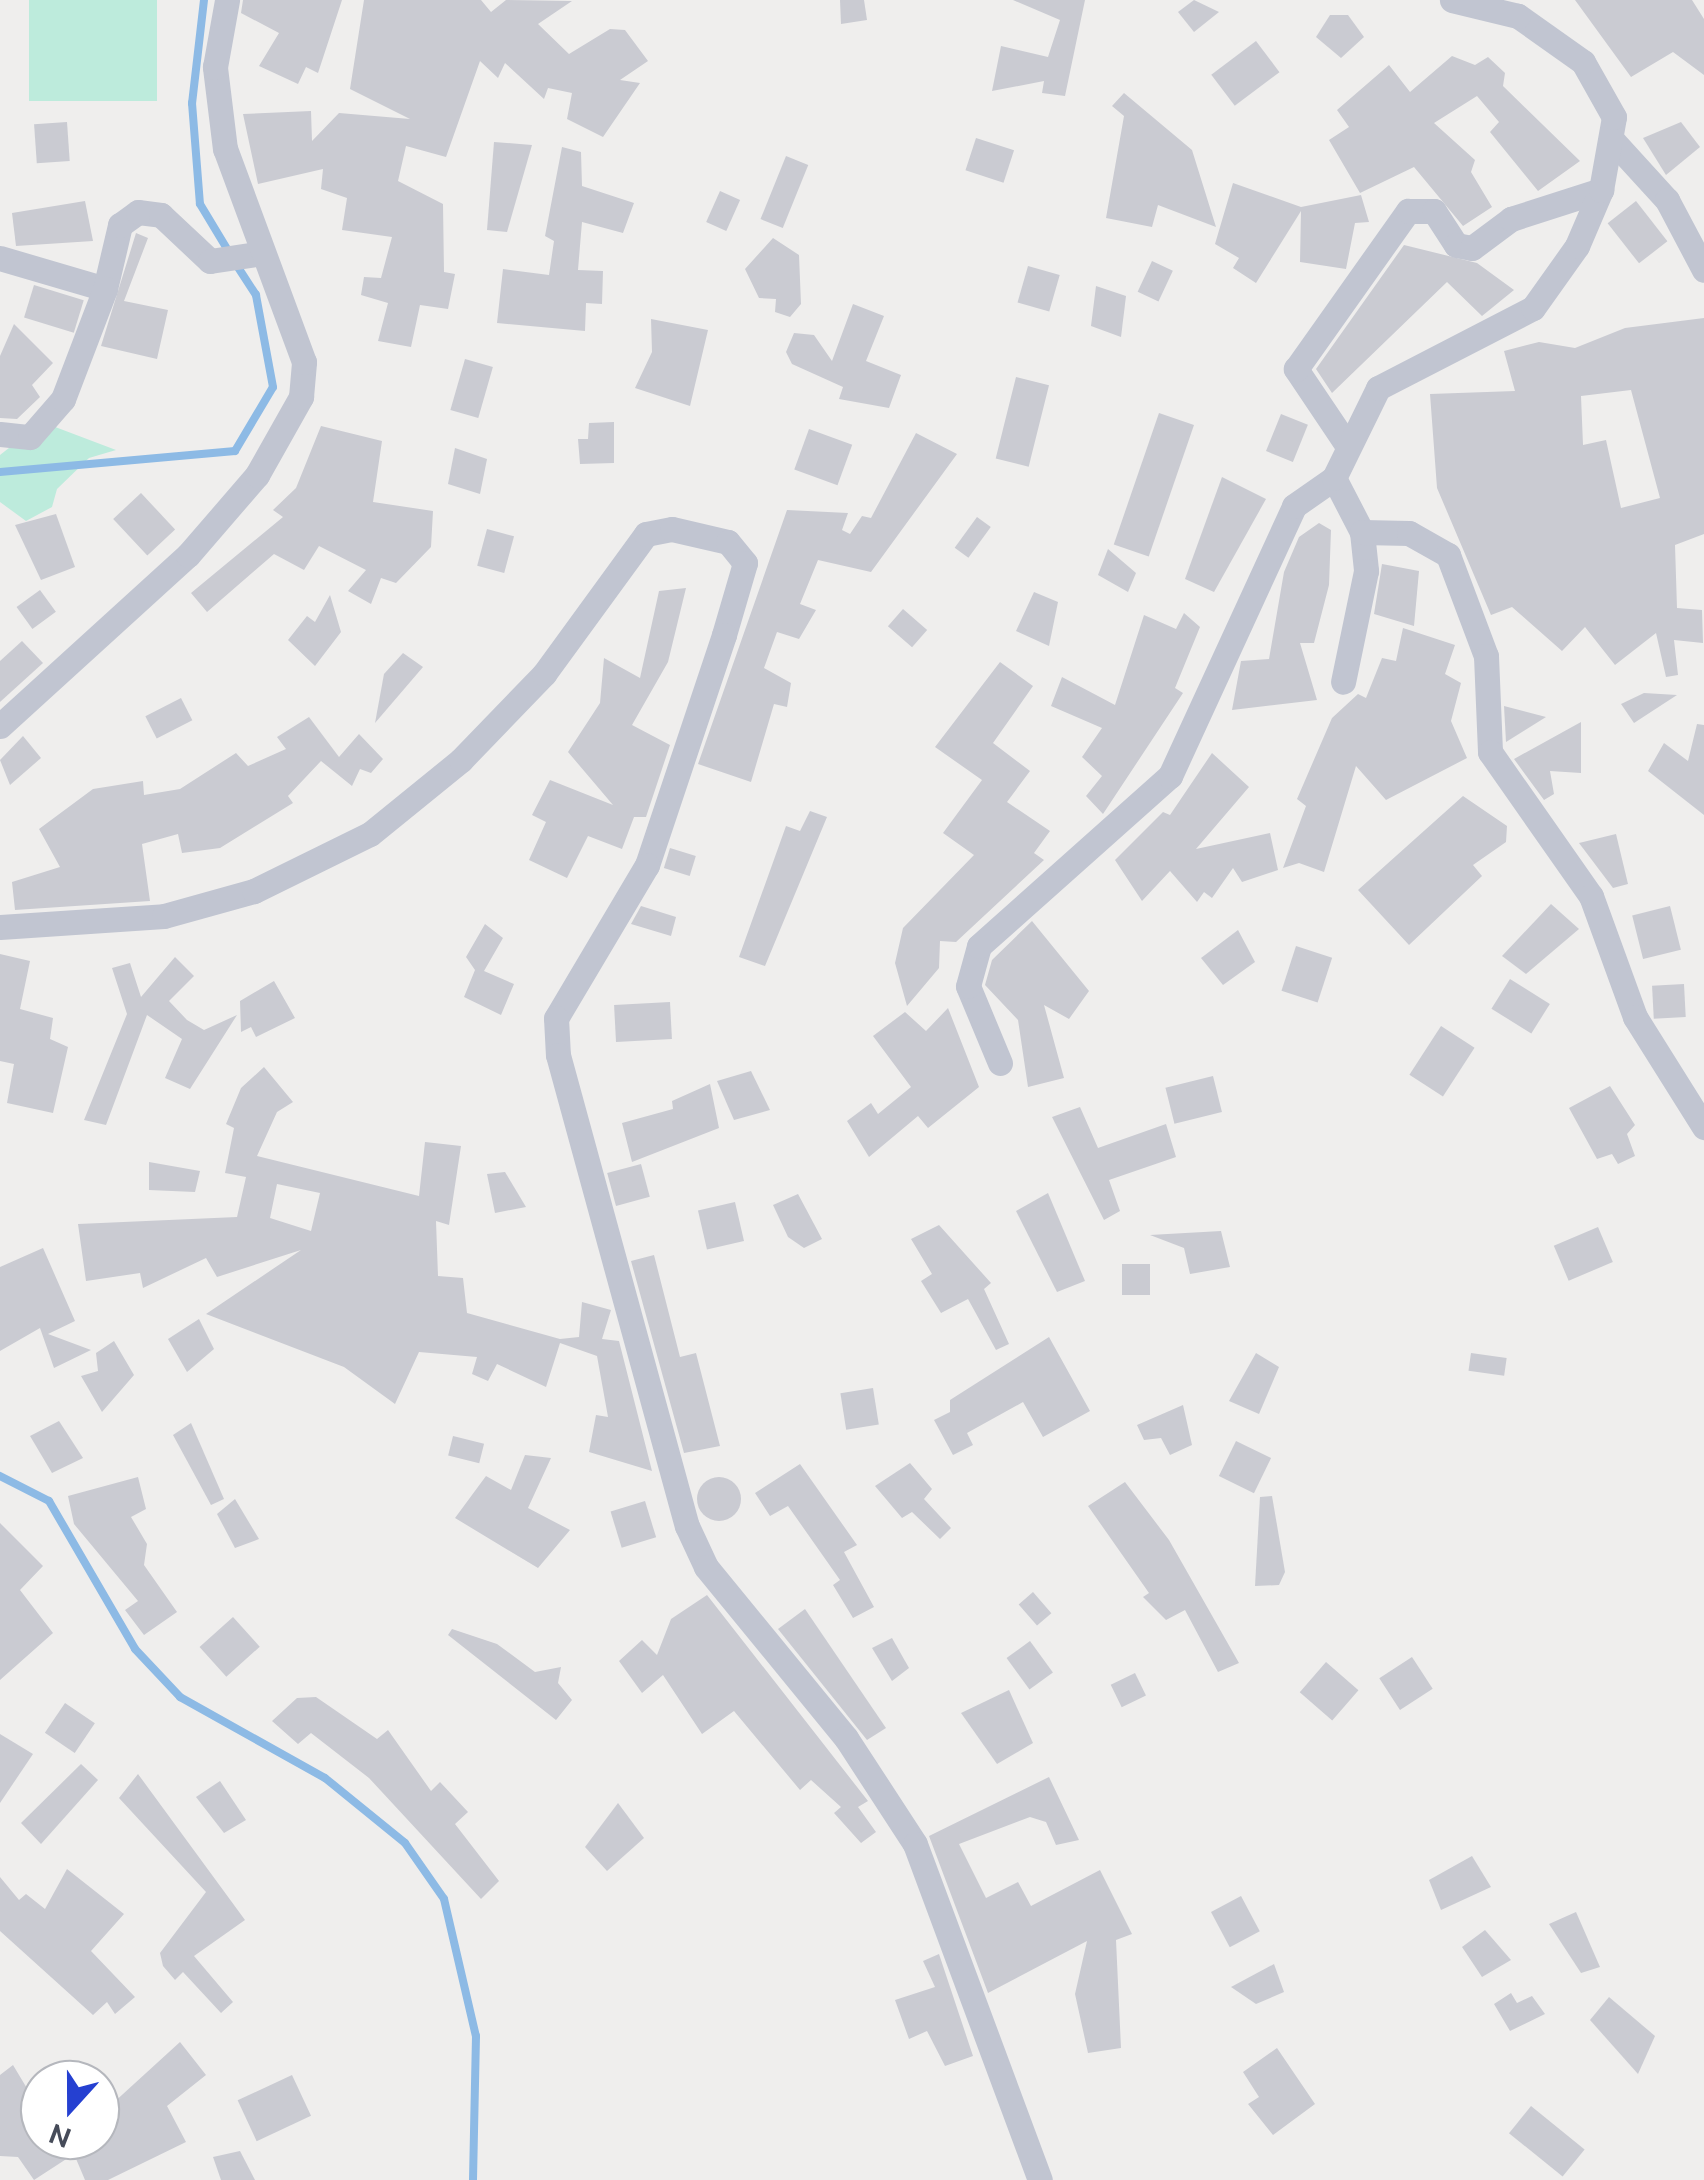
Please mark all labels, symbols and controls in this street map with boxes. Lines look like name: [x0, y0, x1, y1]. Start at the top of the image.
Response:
north arrow: [20, 2060, 120, 2160]
text: N: [44, 2118, 75, 2155]

